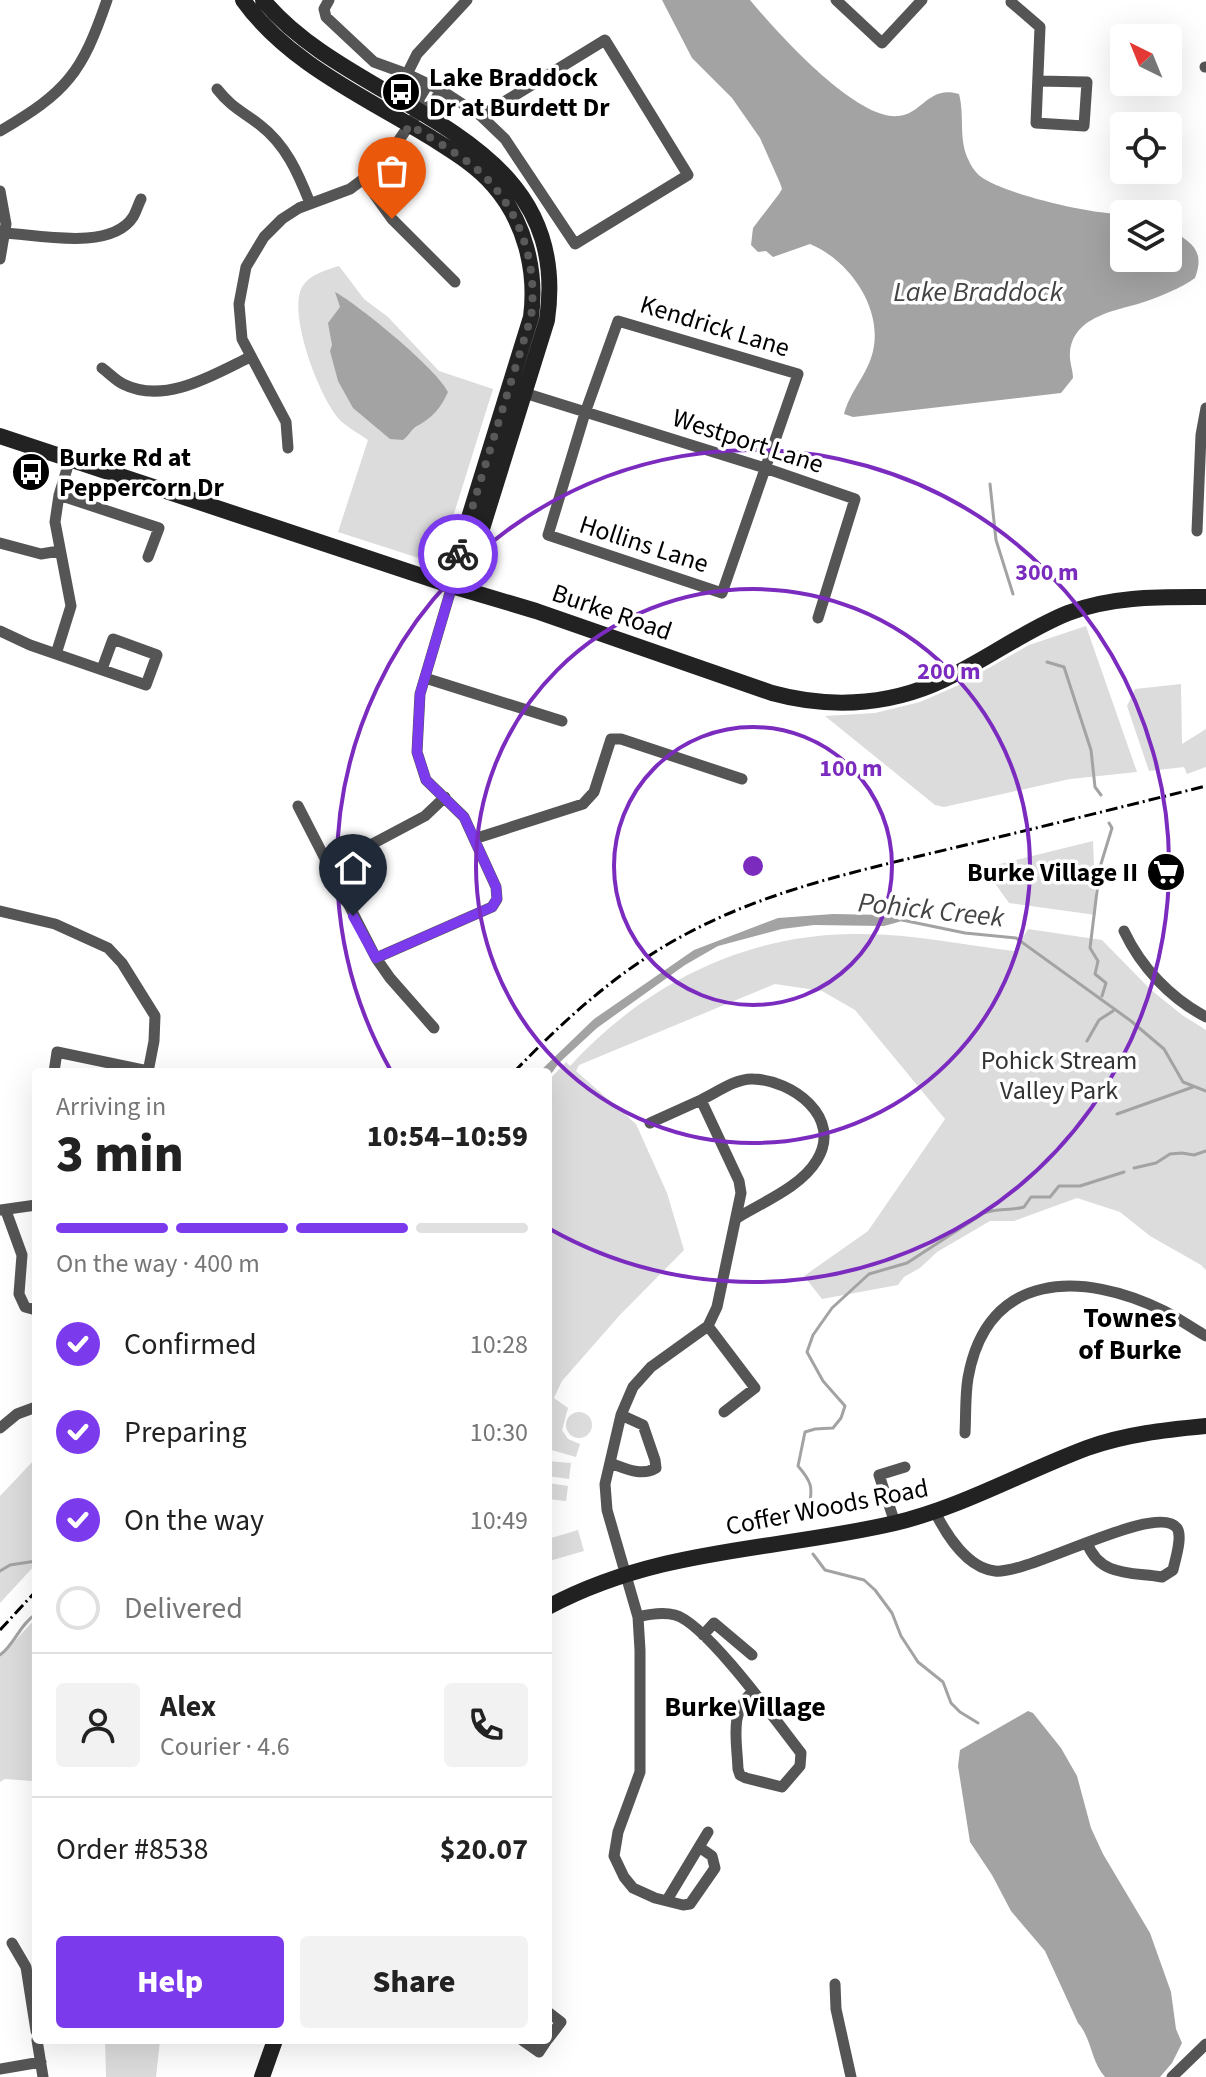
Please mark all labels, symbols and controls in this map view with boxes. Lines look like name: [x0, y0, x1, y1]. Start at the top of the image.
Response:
north arrow: [1110, 24, 1182, 96]
map controls: [1110, 24, 1182, 272]
place label: Lake Braddock Dr at Burdett Dr: [429, 59, 610, 126]
bus stop icon: Lake Braddock Dr at Burdett Dr: [380, 71, 422, 113]
button: locate: [1110, 112, 1182, 184]
pin: [358, 137, 426, 219]
icon: bag: [370, 149, 414, 193]
button: layers: [1110, 200, 1182, 272]
water label: Lake Braddock: [893, 272, 1063, 312]
street label: Kendrick Lane: [636, 286, 794, 366]
street label: Westport Lane: [668, 399, 828, 483]
place label: Burke Rd at Peppercorn Dr: [59, 439, 225, 506]
bus stop icon: Burke Rd at Peppercorn Dr: [10, 451, 52, 493]
street label: Hollins Lane: [575, 506, 713, 582]
courier: [418, 514, 498, 594]
icon: bike: [436, 532, 480, 576]
text: 300 m: [1015, 555, 1079, 590]
street label: Burke Road: [547, 574, 677, 650]
text: 200 m: [917, 654, 981, 689]
text: 100 m: [819, 751, 883, 786]
pin: [319, 834, 387, 916]
icon: home: [331, 846, 375, 890]
supermarket icon: Burke Village II: [1145, 851, 1187, 893]
centre of rings: [739, 852, 767, 880]
place label: Burke Village II: [967, 854, 1138, 891]
water label: Pohick Creek: [856, 882, 1007, 938]
park label: Pohick Stream Valley Park: [981, 1042, 1137, 1109]
text: Arriving in: [56, 1088, 166, 1125]
text: 10:54–10:59: [367, 1115, 528, 1158]
text: 3 min: [56, 1118, 184, 1192]
text: On the way · 400 m: [56, 1245, 260, 1282]
district label: Townes of Burke: [1078, 1298, 1182, 1370]
icon: check: [56, 1322, 100, 1366]
text: Confirmed: [124, 1323, 257, 1366]
text: 10:28: [470, 1326, 528, 1363]
icon: check: [56, 1410, 100, 1454]
text: Preparing: [124, 1411, 247, 1454]
text: 10:30: [470, 1414, 528, 1451]
street label: Coffer Woods Road: [723, 1469, 931, 1545]
icon: check: [56, 1498, 100, 1542]
text: On the way: [124, 1499, 264, 1542]
text: 10:49: [470, 1502, 528, 1539]
text: Delivered: [124, 1587, 243, 1630]
button: person: [56, 1683, 140, 1767]
button: phone: [444, 1683, 528, 1767]
text: Alex: [160, 1685, 216, 1728]
district label: Burke Village: [664, 1687, 826, 1727]
text: Courier · 4.6: [160, 1728, 290, 1765]
text: Order #8538: [56, 1828, 209, 1871]
text: $20.07: [440, 1828, 528, 1871]
button: Help: [56, 1936, 284, 2028]
button: Share: [300, 1936, 528, 2028]

